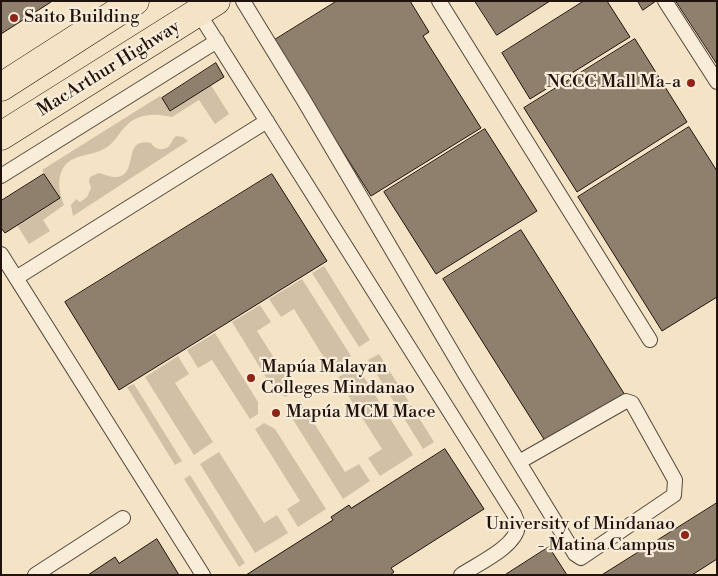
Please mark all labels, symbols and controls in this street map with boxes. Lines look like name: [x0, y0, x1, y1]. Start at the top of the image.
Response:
place label: Saito Building: [24, 7, 140, 29]
marker: Saito Building: [8, 12, 20, 24]
street label: MacArthur Highway: [34, 16, 184, 122]
place label: NCCC Mall Ma-a: [547, 72, 681, 94]
marker: NCCC Mall Ma-a: [685, 77, 697, 89]
place label: Mapúa Malayan Colleges Mindanao: [261, 357, 415, 399]
marker: Mapúa Malayan Colleges Mindanao: [245, 372, 257, 384]
place label: Mapúa MCM Mace: [286, 402, 436, 424]
marker: Mapúa MCM Mace: [270, 407, 282, 419]
place label: University of Mindanao - Matina Campus: [486, 514, 675, 556]
marker: University of Mindanao - Matina Campus: [679, 529, 691, 541]

